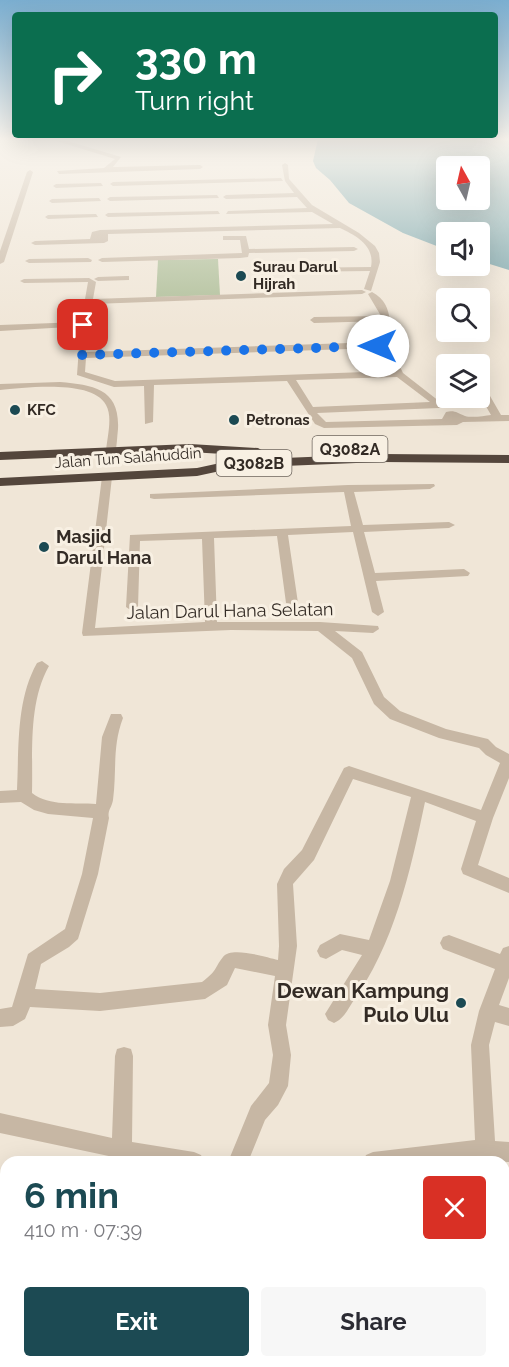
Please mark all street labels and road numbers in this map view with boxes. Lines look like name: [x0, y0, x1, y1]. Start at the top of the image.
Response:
road number: Q3082A: [312, 436, 388, 462]
street label: Jalan Tun Salahuddin: [54, 444, 202, 472]
road number: Q3082B: [216, 450, 292, 476]
street label: Jalan Darul Hana Selatan: [126, 598, 334, 623]

